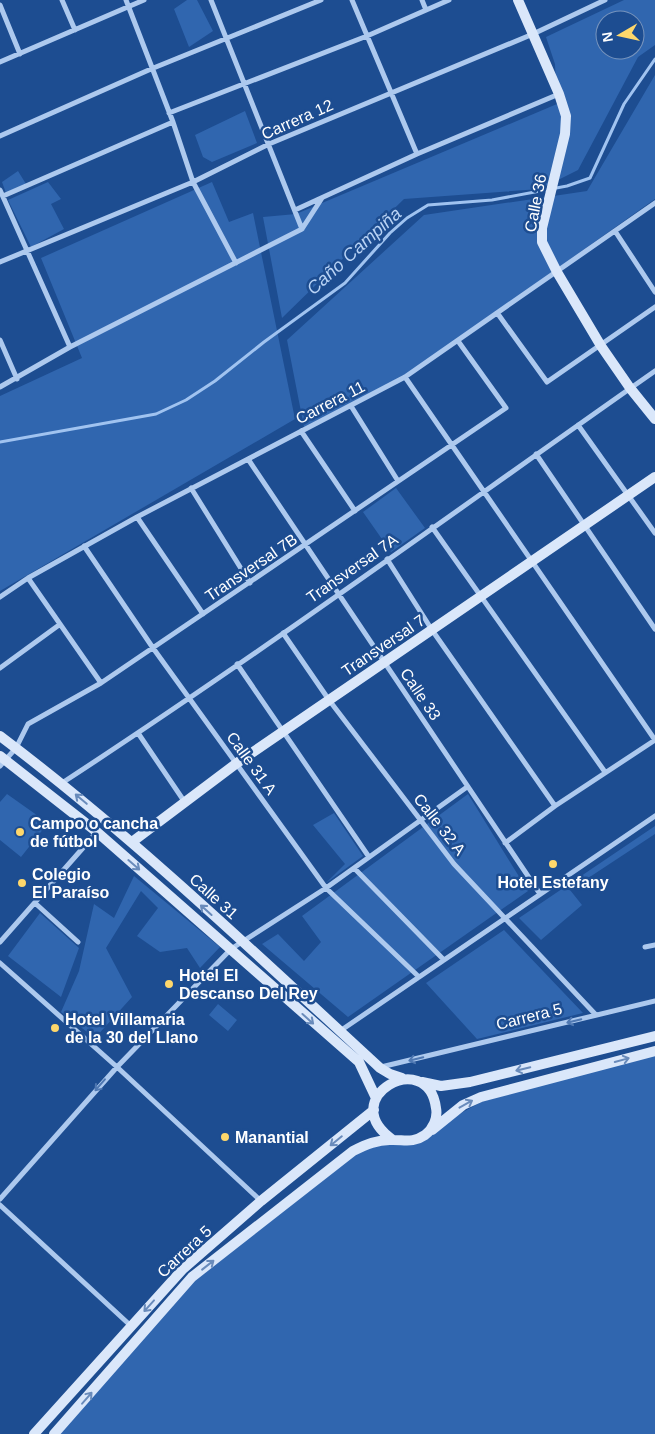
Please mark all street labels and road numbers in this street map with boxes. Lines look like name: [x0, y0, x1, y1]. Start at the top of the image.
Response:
street label: Carrera 12: [259, 96, 336, 143]
street label: Calle 36: [522, 173, 549, 234]
street label: Carrera 11: [293, 378, 368, 427]
street label: Transversal 7B: [202, 530, 300, 604]
street label: Transversal 7A: [304, 531, 401, 606]
street label: Transversal 7: [339, 611, 428, 679]
street label: Calle 33: [397, 665, 444, 723]
street label: Calle 31 A: [223, 729, 280, 798]
street label: Calle 32 A: [410, 790, 469, 859]
street label: Calle 31: [186, 870, 241, 922]
street label: Carrera 5: [494, 1000, 564, 1033]
street label: Carrera 5: [154, 1222, 215, 1281]

